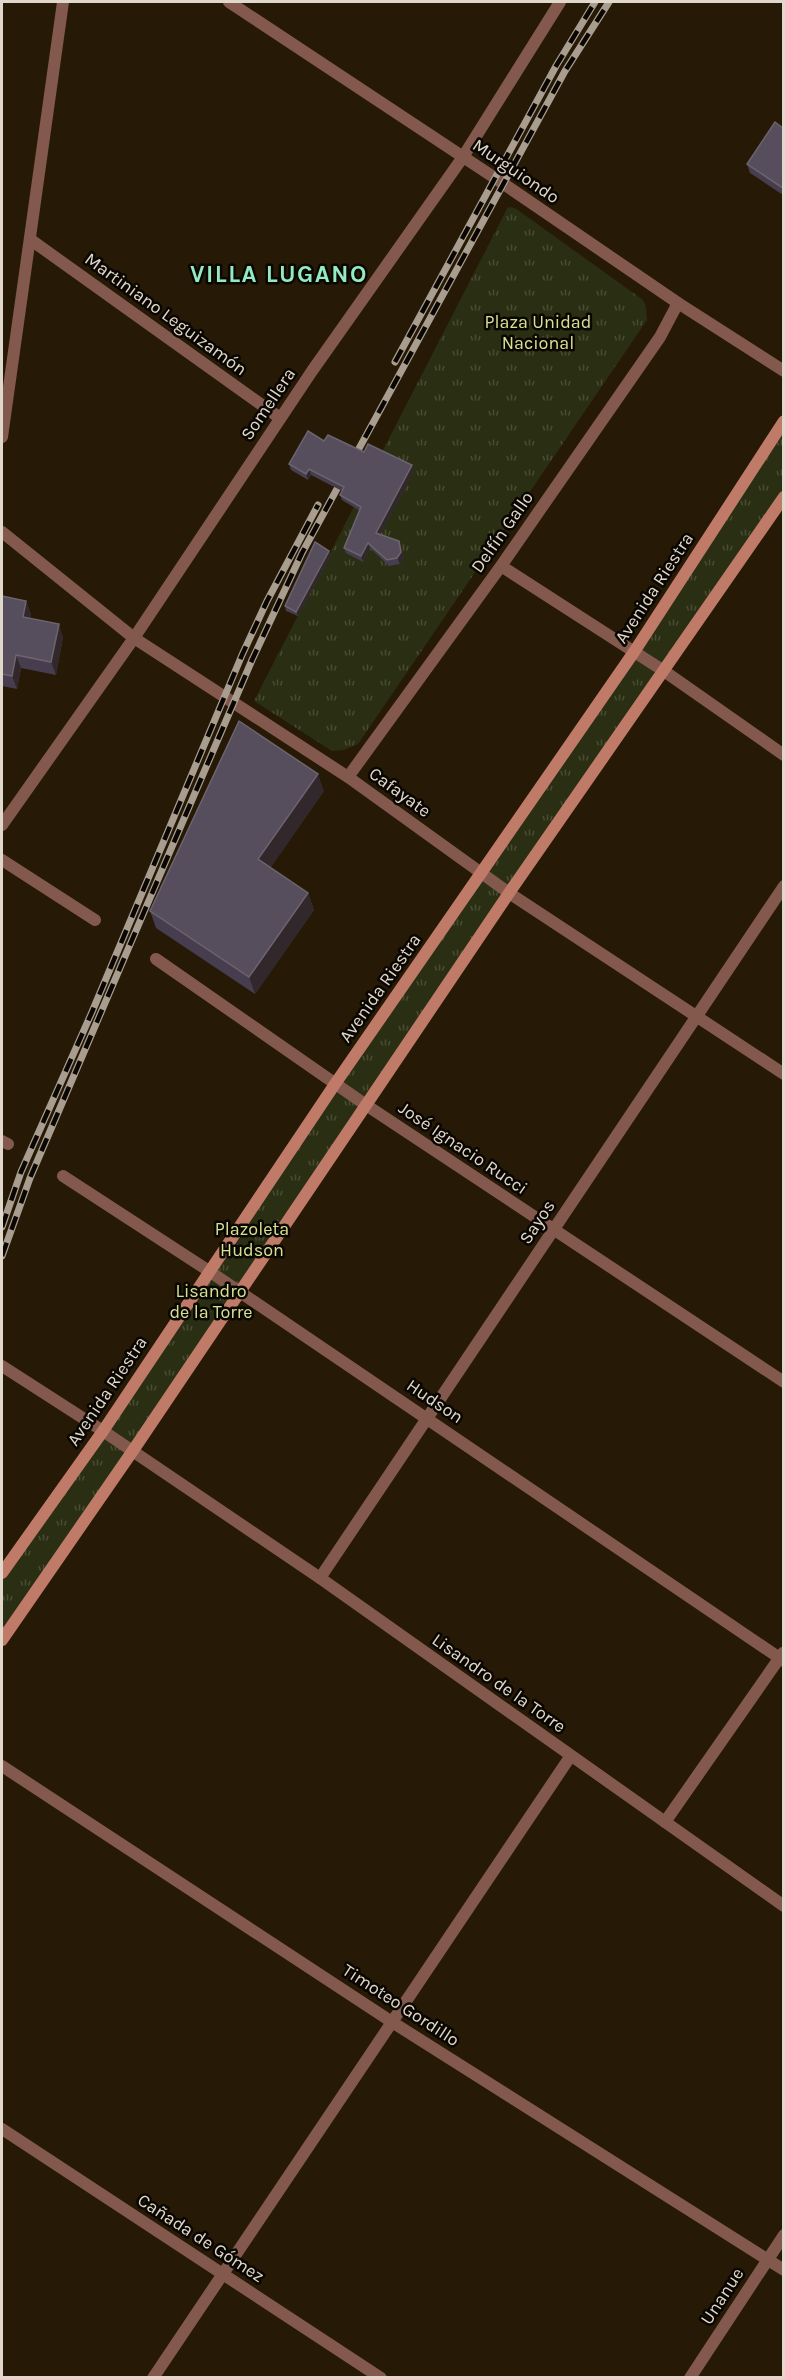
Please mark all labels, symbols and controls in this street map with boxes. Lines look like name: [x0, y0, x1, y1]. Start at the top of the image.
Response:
street label: Murguiondo: [468, 134, 564, 208]
street label: Martiniano Leguizamón: [81, 248, 251, 380]
district label: VILLA LUGANO: [190, 260, 368, 288]
park label: Plaza Unidad Nacional: [485, 311, 591, 354]
street label: Somellera: [236, 364, 300, 444]
street label: Delfín Gallo: [466, 487, 538, 577]
street label: Avenida Riestra: [610, 529, 698, 647]
street label: Cafayate: [365, 762, 435, 822]
street label: Avenida Riestra: [334, 929, 426, 1047]
street label: José Ignacio Rucci: [394, 1097, 532, 1199]
street label: Sayos: [514, 1196, 560, 1248]
park label: Plazoleta Hudson: [215, 1218, 289, 1261]
park label: Lisandro de la Torre: [169, 1280, 253, 1323]
street label: Avenida Riestra: [62, 1332, 152, 1450]
street label: Hudson: [402, 1374, 468, 1428]
street label: Lisandro de la Torre: [428, 1629, 570, 1737]
street label: Timoteo Gordillo: [338, 1959, 464, 2051]
street label: Cañada de Gómez: [133, 2189, 269, 2287]
street label: Unanue: [695, 2263, 749, 2329]

